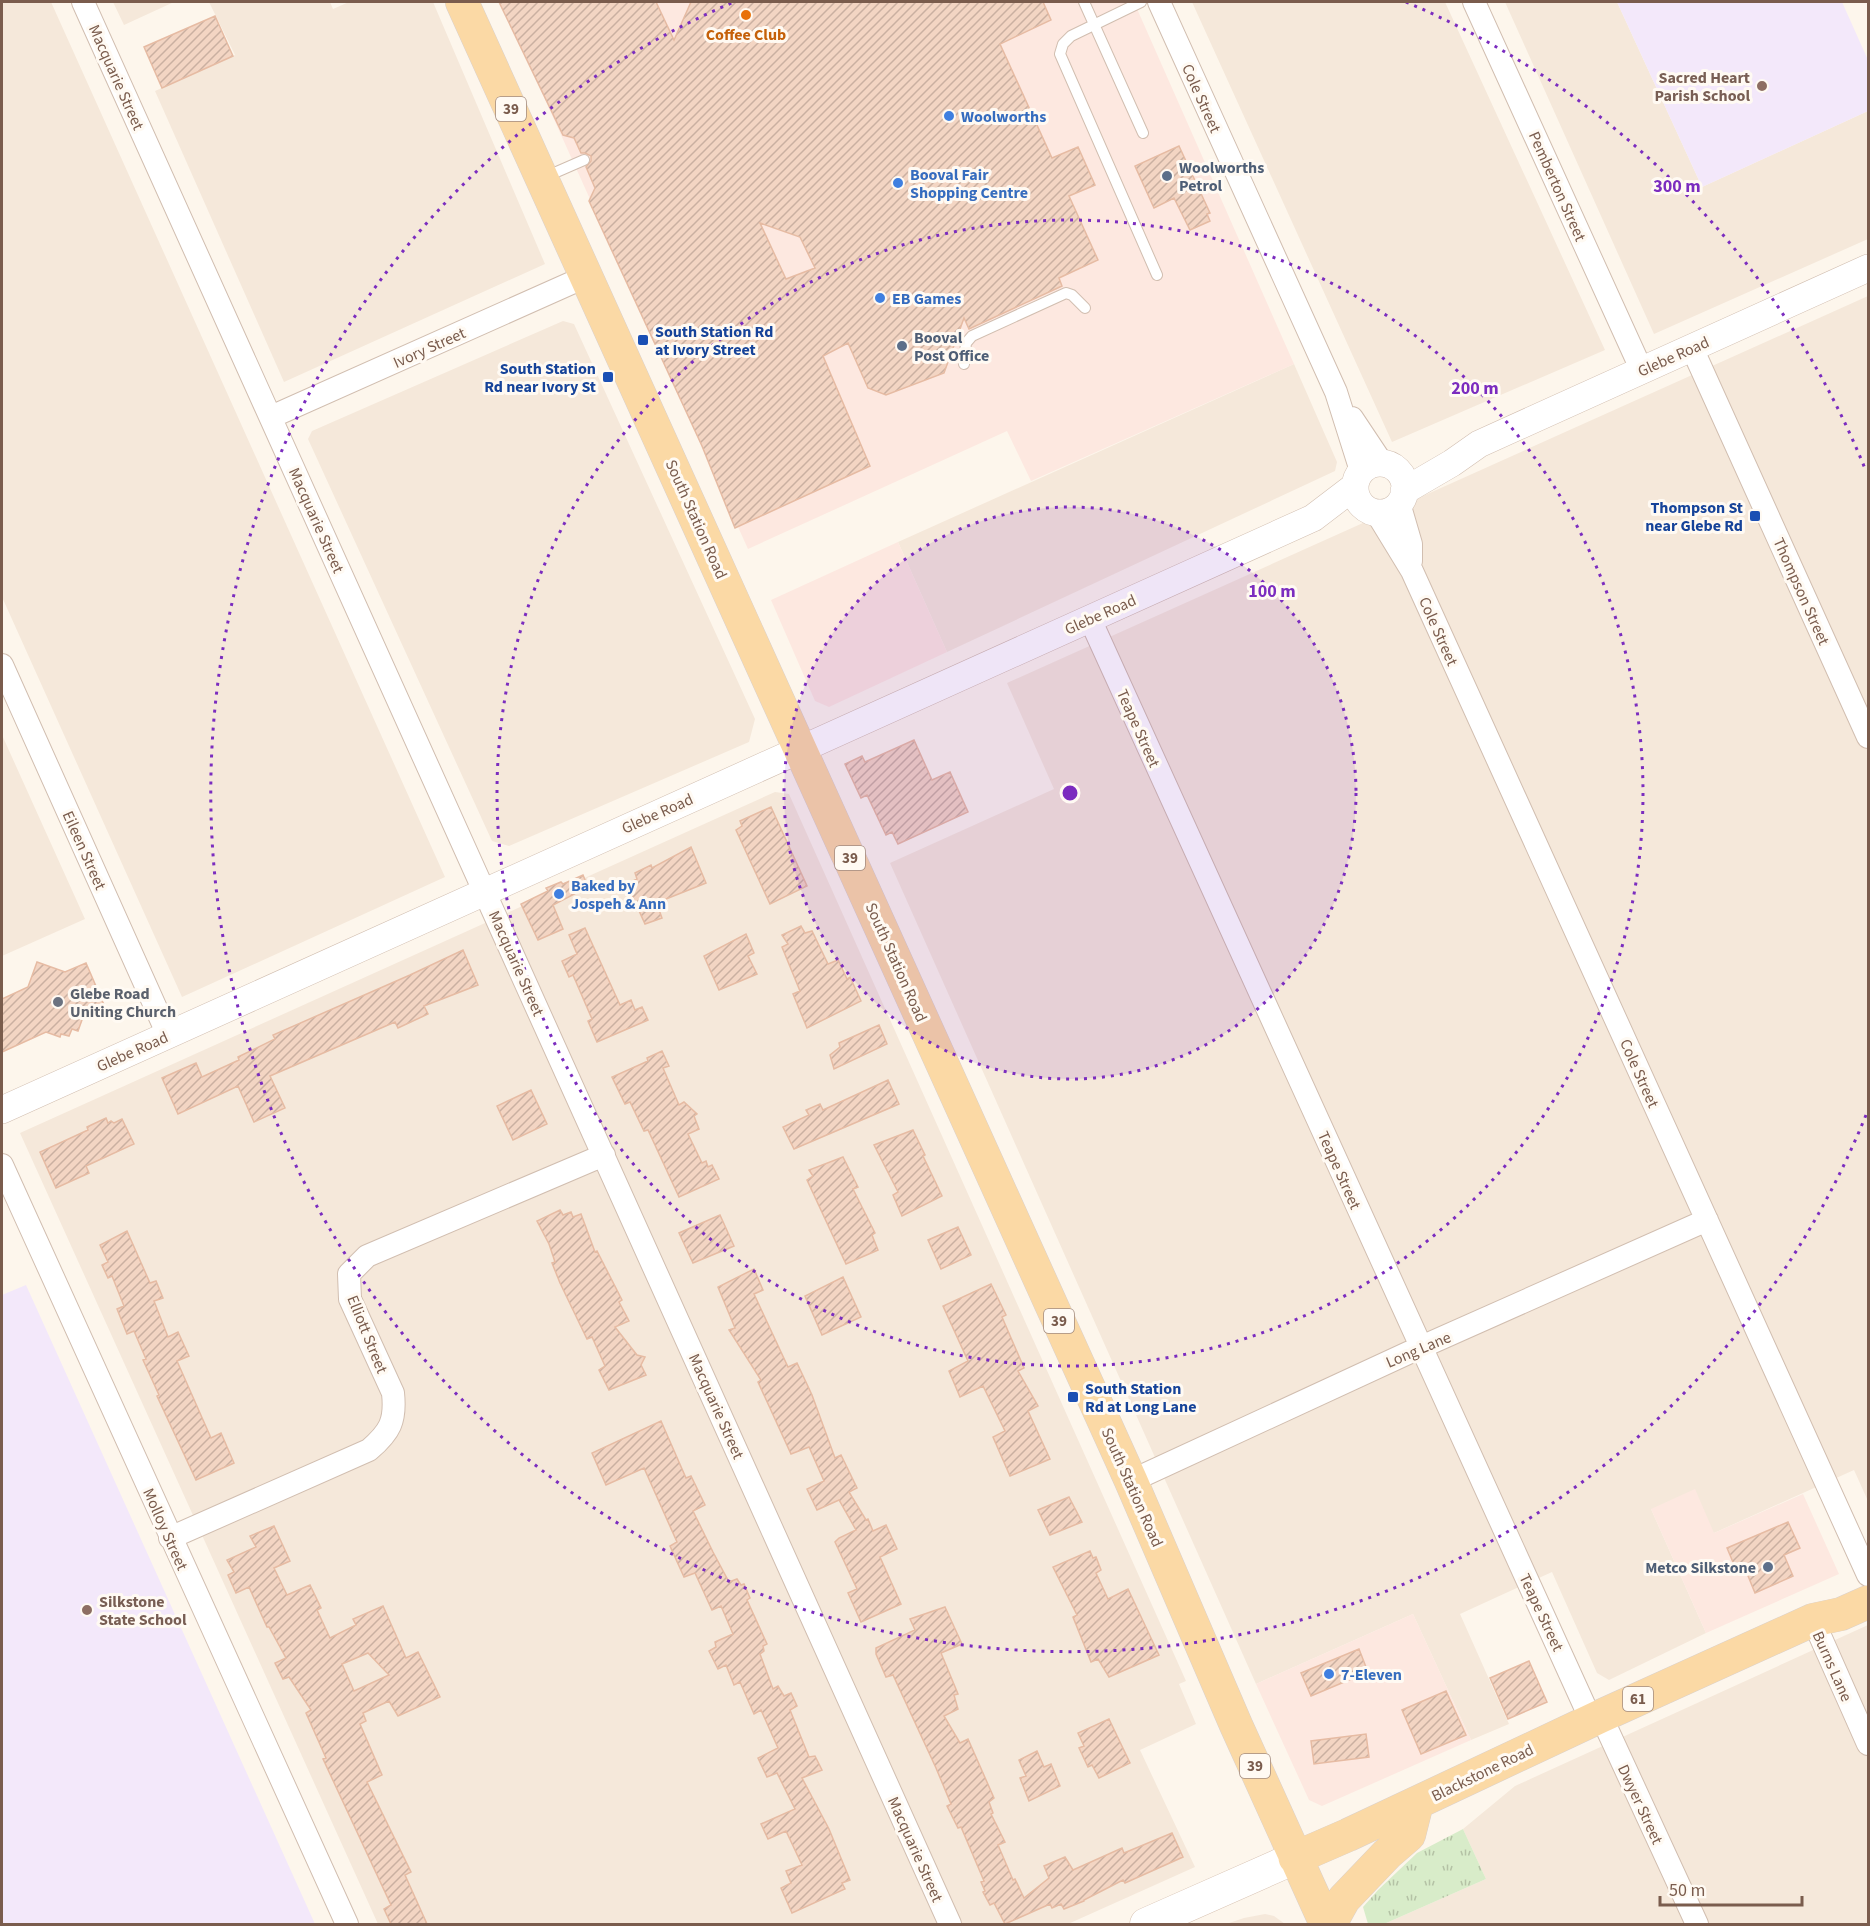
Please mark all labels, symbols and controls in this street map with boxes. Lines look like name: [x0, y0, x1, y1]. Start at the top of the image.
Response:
marker: Coffee Club: [739, 8, 753, 22]
street label: Macquarie Street: [83, 21, 149, 134]
place label: Coffee Club: [706, 24, 786, 46]
street label: Cole Street: [1176, 61, 1226, 137]
place label: Sacred Heart Parish School: [1655, 67, 1750, 107]
marker: Sacred Heart Parish School: [1755, 79, 1769, 93]
road number: 39: [496, 97, 526, 121]
place label: Woolworths: [961, 106, 1046, 128]
marker: Woolworths: [942, 109, 956, 123]
street label: Pemberton Street: [1523, 128, 1591, 245]
place label: Woolworths Petrol: [1179, 157, 1264, 197]
place label: Booval Fair Shopping Centre: [910, 164, 1028, 204]
marker: Woolworths Petrol: [1160, 169, 1174, 183]
text: 300 m: [1653, 174, 1701, 199]
marker: Booval Fair Shopping Centre: [891, 176, 905, 190]
place label: EB Games: [892, 288, 961, 310]
marker: EB Games: [873, 291, 887, 305]
place label: South Station Rd at Ivory Street: [655, 321, 773, 361]
street label: Ivory Street: [390, 322, 470, 374]
place label: Booval Post Office: [914, 327, 989, 367]
street label: Glebe Road: [1634, 331, 1713, 382]
marker: South Station Rd at Ivory Street: [636, 333, 650, 347]
marker: Booval Post Office: [895, 339, 909, 353]
place label: South Station Rd near Ivory St: [484, 358, 596, 398]
marker: South Station Rd near Ivory St: [601, 370, 615, 384]
text: 200 m: [1451, 376, 1499, 401]
street label: South Station Road: [660, 456, 732, 583]
street label: Macquarie Street: [283, 464, 349, 577]
place label: Thompson St near Glebe Rd: [1645, 497, 1743, 537]
marker: Thompson St near Glebe Rd: [1748, 509, 1762, 523]
street label: Thompson Street: [1768, 534, 1835, 649]
text: 100 m: [1248, 579, 1296, 604]
street label: Glebe Road: [1061, 589, 1140, 640]
street label: Cole Street: [1413, 594, 1463, 670]
street label: Teape Street: [1111, 686, 1165, 772]
centre of rings: [1060, 783, 1080, 803]
street label: Glebe Road: [618, 788, 697, 839]
street label: Eileen Street: [57, 807, 112, 894]
road number: 39: [835, 846, 865, 870]
place label: Baked by Jospeh & Ann: [571, 875, 666, 915]
marker: Baked by Jospeh & Ann: [552, 887, 566, 901]
street label: South Station Road: [860, 899, 932, 1026]
street label: Macquarie Street: [483, 907, 549, 1020]
place label: Glebe Road Uniting Church: [70, 983, 176, 1023]
marker: Glebe Road Uniting Church: [51, 995, 65, 1009]
street label: Glebe Road: [93, 1026, 172, 1077]
street label: Cole Street: [1614, 1036, 1664, 1112]
street label: Teape Street: [1312, 1128, 1366, 1214]
street label: Elliott Street: [341, 1292, 393, 1377]
road number: 39: [1044, 1309, 1074, 1333]
street label: Long Lane: [1382, 1326, 1454, 1373]
street label: Macquarie Street: [683, 1350, 749, 1463]
place label: South Station Rd at Long Lane: [1085, 1378, 1196, 1418]
marker: South Station Rd at Long Lane: [1066, 1390, 1080, 1404]
street label: South Station Road: [1096, 1424, 1168, 1551]
street label: Molloy Street: [137, 1485, 193, 1575]
place label: Metco Silkstone: [1645, 1557, 1756, 1579]
marker: Metco Silkstone: [1761, 1560, 1775, 1574]
street label: Teape Street: [1513, 1570, 1569, 1655]
place label: Silkstone State School: [99, 1591, 187, 1631]
marker: Silkstone State School: [80, 1603, 94, 1617]
street label: Burns Lane: [1807, 1628, 1857, 1705]
place label: 7-Eleven: [1341, 1664, 1402, 1686]
marker: 7-Eleven: [1322, 1667, 1336, 1681]
road number: 61: [1623, 1687, 1653, 1711]
street label: Blackstone Road: [1428, 1739, 1537, 1807]
road number: 39: [1240, 1754, 1270, 1778]
street label: Dwyer Street: [1612, 1761, 1668, 1848]
street label: Macquarie Street: [882, 1793, 948, 1906]
scale bar: [1660, 1869, 1802, 1907]
text: 50 m: [1669, 1878, 1705, 1903]

